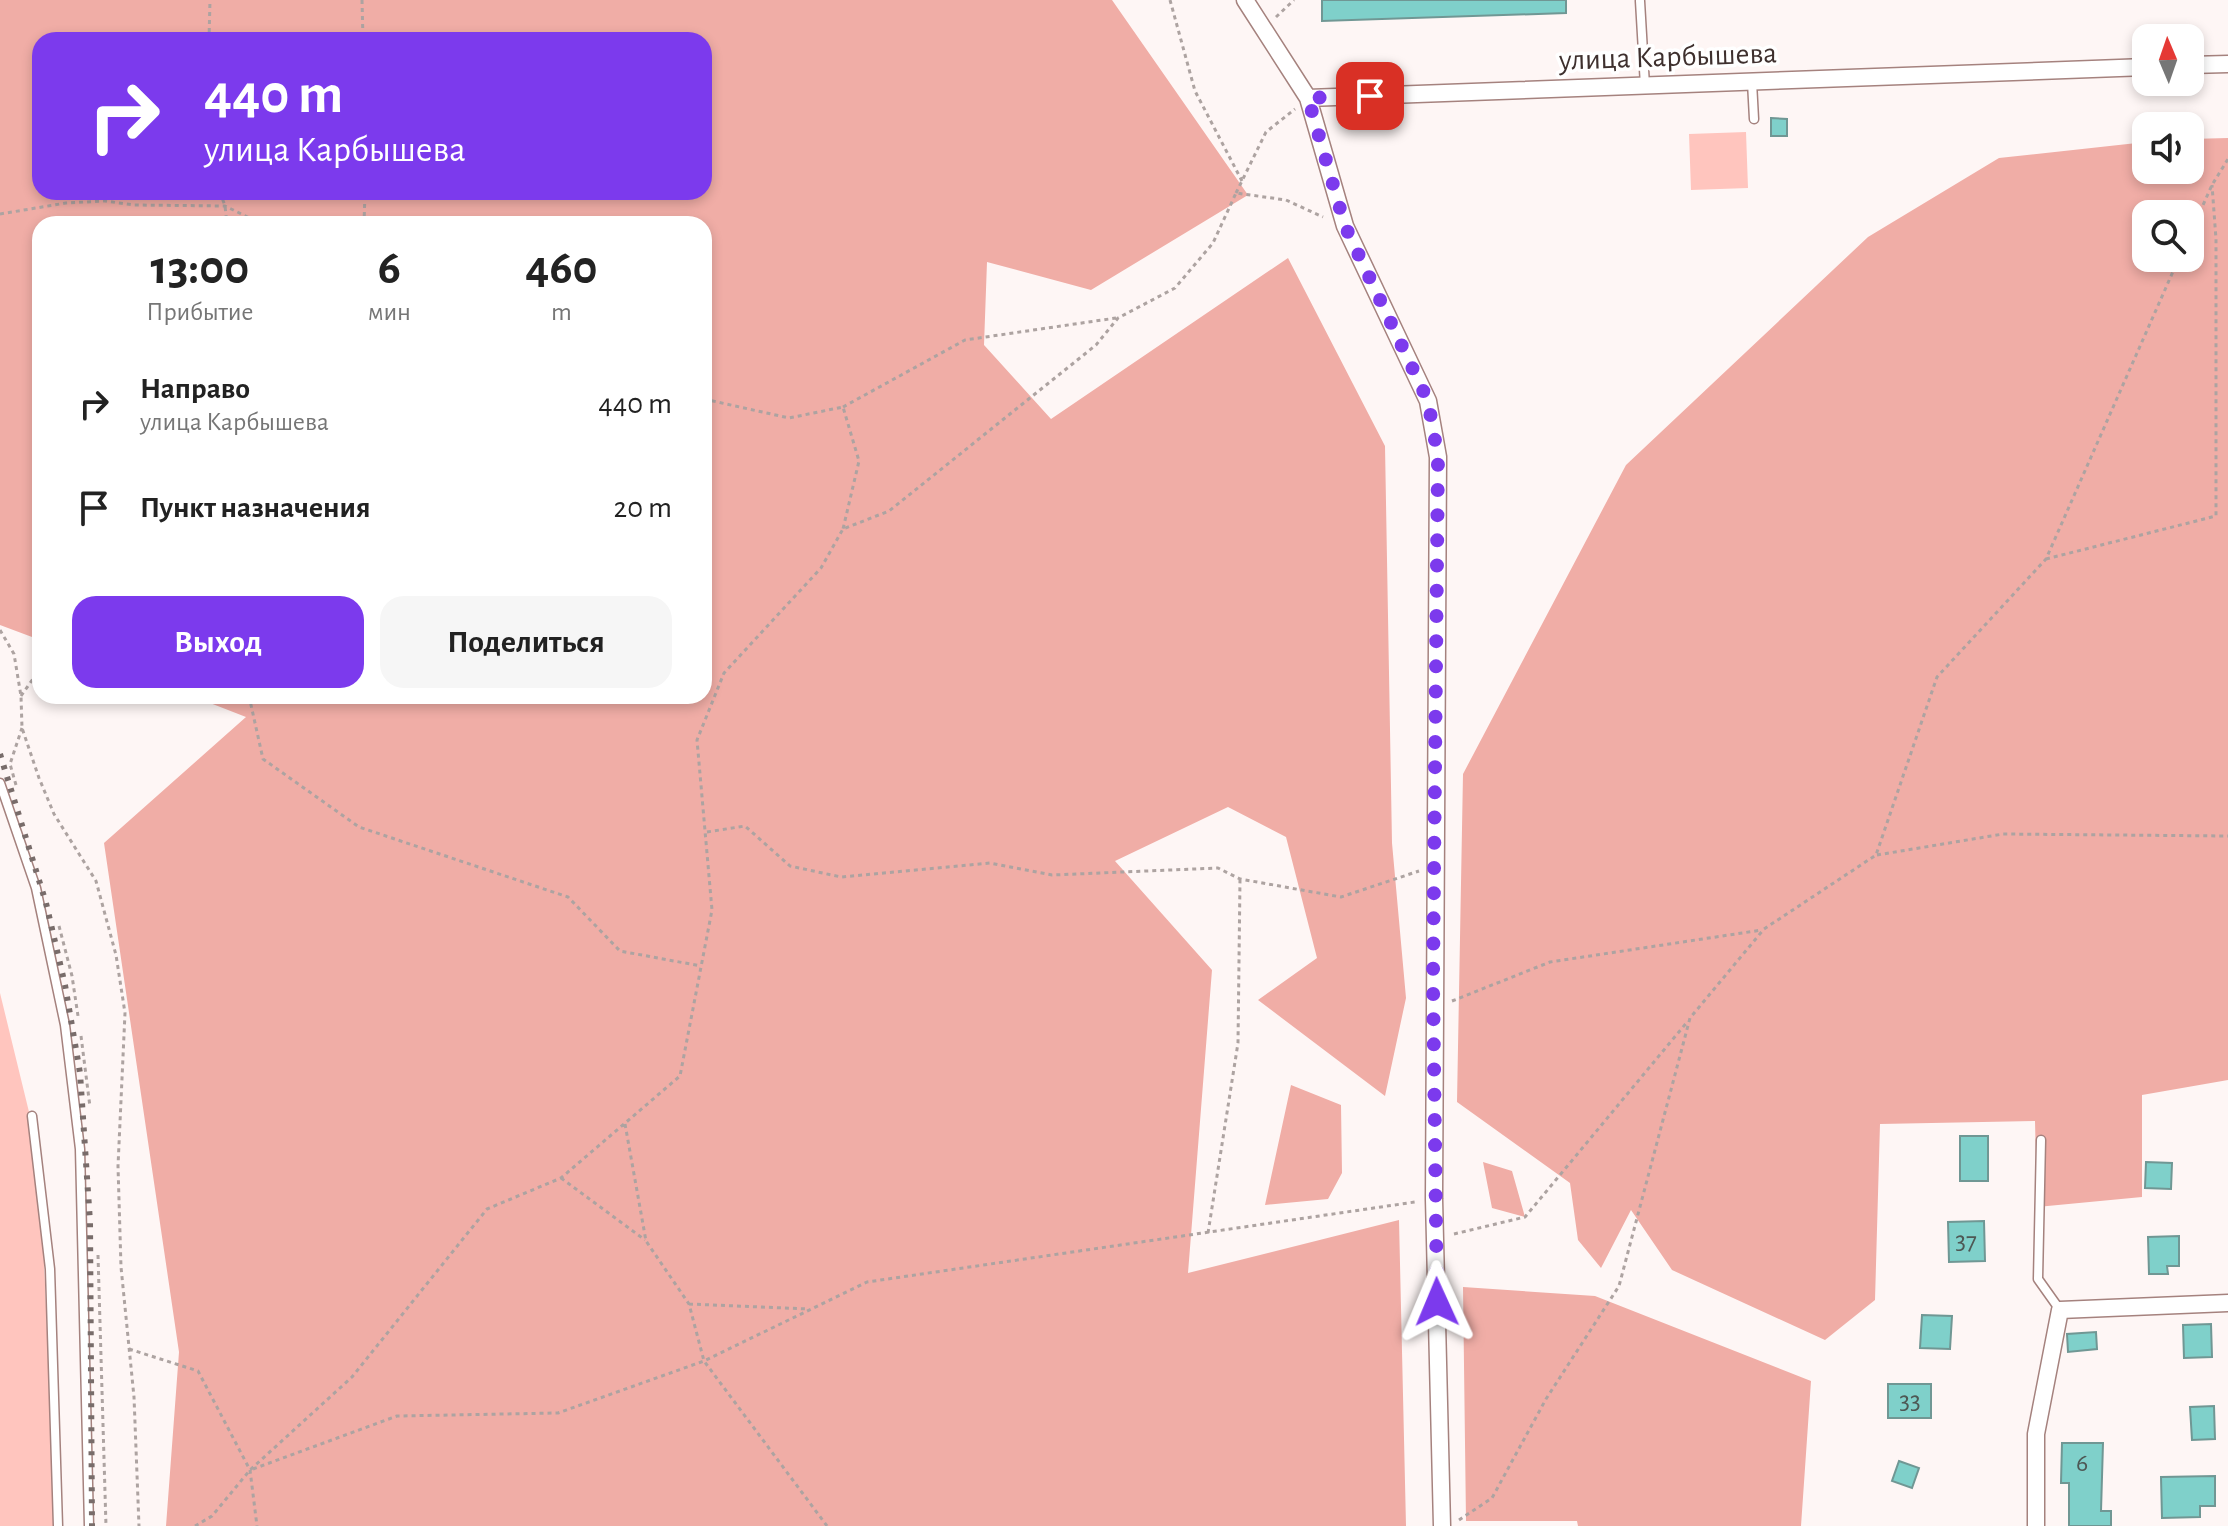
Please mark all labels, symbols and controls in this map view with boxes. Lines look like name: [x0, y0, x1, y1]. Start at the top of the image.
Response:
north arrow: [2132, 24, 2204, 96]
map controls: [2132, 24, 2204, 272]
street label: улица Карбышева: [1558, 38, 1777, 76]
pin: [1336, 62, 1404, 130]
icon: right: [72, 64, 176, 168]
text: 440 m: [204, 67, 343, 123]
icon: arrive: [1348, 74, 1392, 118]
button: sound: [2132, 112, 2204, 184]
text: улица Карбышева: [204, 132, 466, 168]
button: search: [2132, 200, 2204, 272]
text: 13:00: [150, 245, 249, 293]
text: 6: [378, 245, 401, 293]
text: 460: [525, 245, 598, 293]
text: Прибытие: [146, 299, 253, 325]
text: мин: [368, 299, 411, 325]
text: m: [551, 299, 572, 325]
text: Направо: [140, 374, 250, 404]
icon: right: [72, 382, 116, 426]
text: 440 m: [598, 389, 672, 419]
text: улица Карбышева: [140, 409, 329, 435]
icon: arrive: [72, 486, 116, 530]
text: Пункт назначения: [140, 493, 371, 523]
text: 20 m: [614, 493, 672, 523]
button: Выход: [72, 596, 364, 688]
button: Поделиться: [380, 596, 672, 688]
house number: 37: [1955, 1228, 1977, 1254]
position arrow: [1395, 1260, 1479, 1344]
house number: 33: [1899, 1388, 1921, 1414]
house number: 6: [2076, 1450, 2088, 1476]

